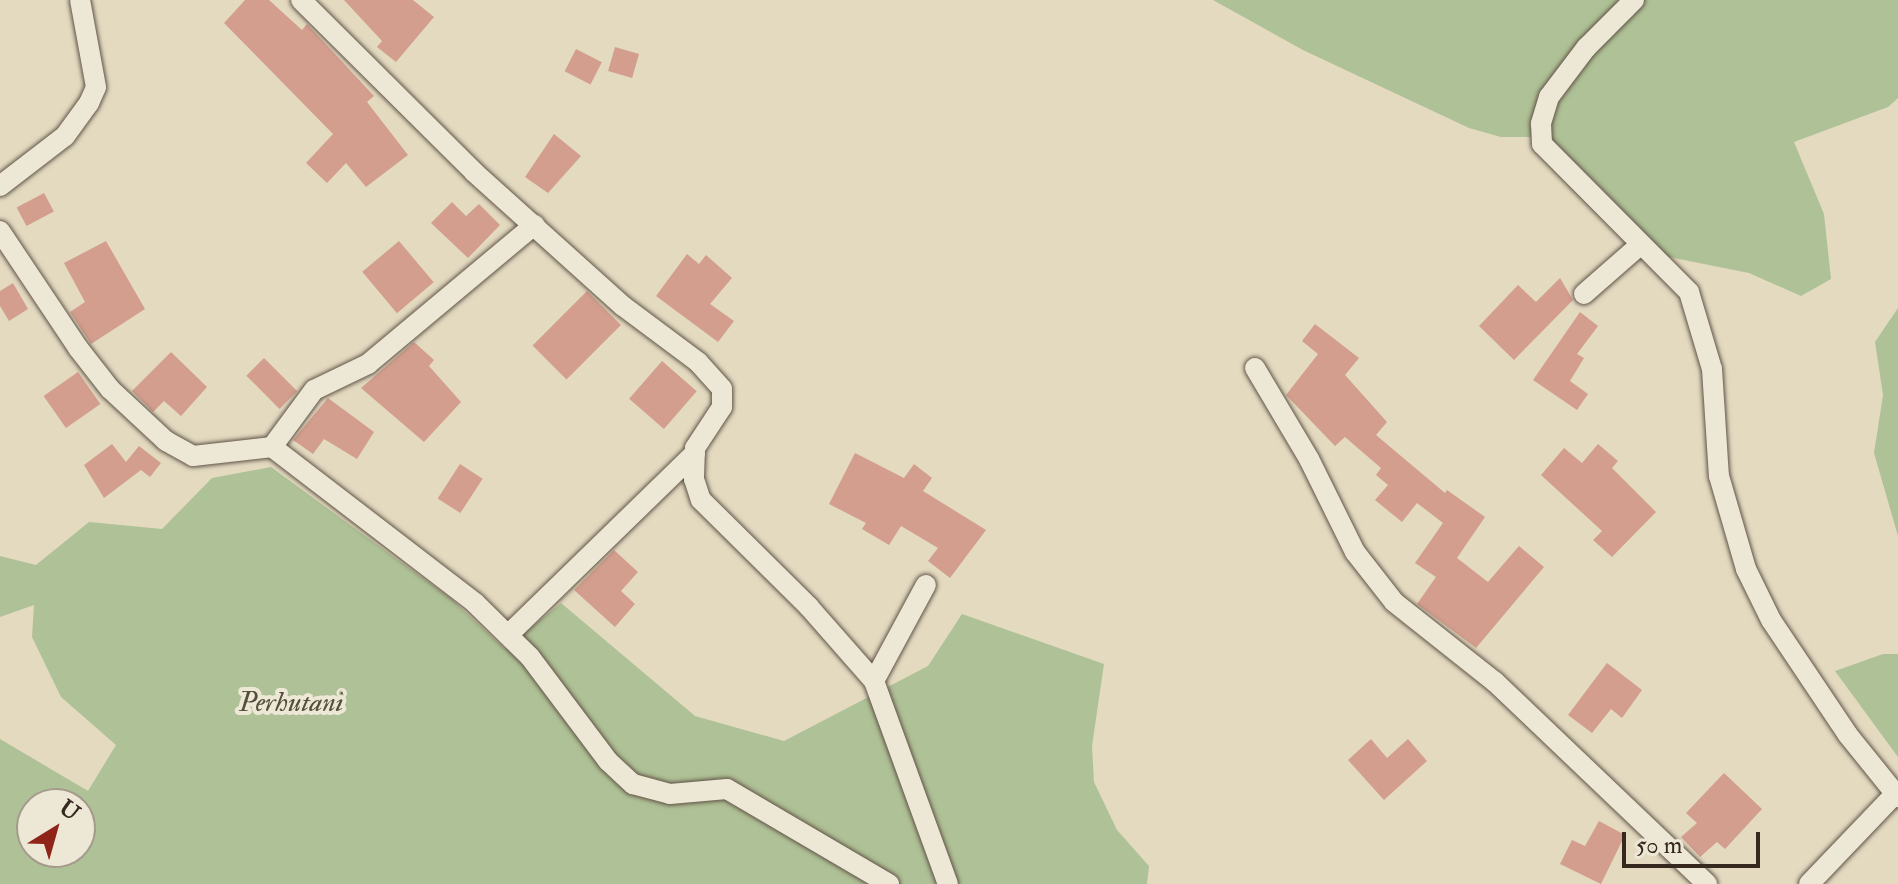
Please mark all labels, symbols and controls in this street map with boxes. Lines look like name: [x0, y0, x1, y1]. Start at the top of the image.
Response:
park label: Perhutani: [239, 686, 343, 720]
north arrow: [16, 788, 96, 868]
text: U: [53, 794, 85, 827]
scale bar: [1626, 816, 1764, 866]
text: 50 m: [1636, 830, 1682, 861]

